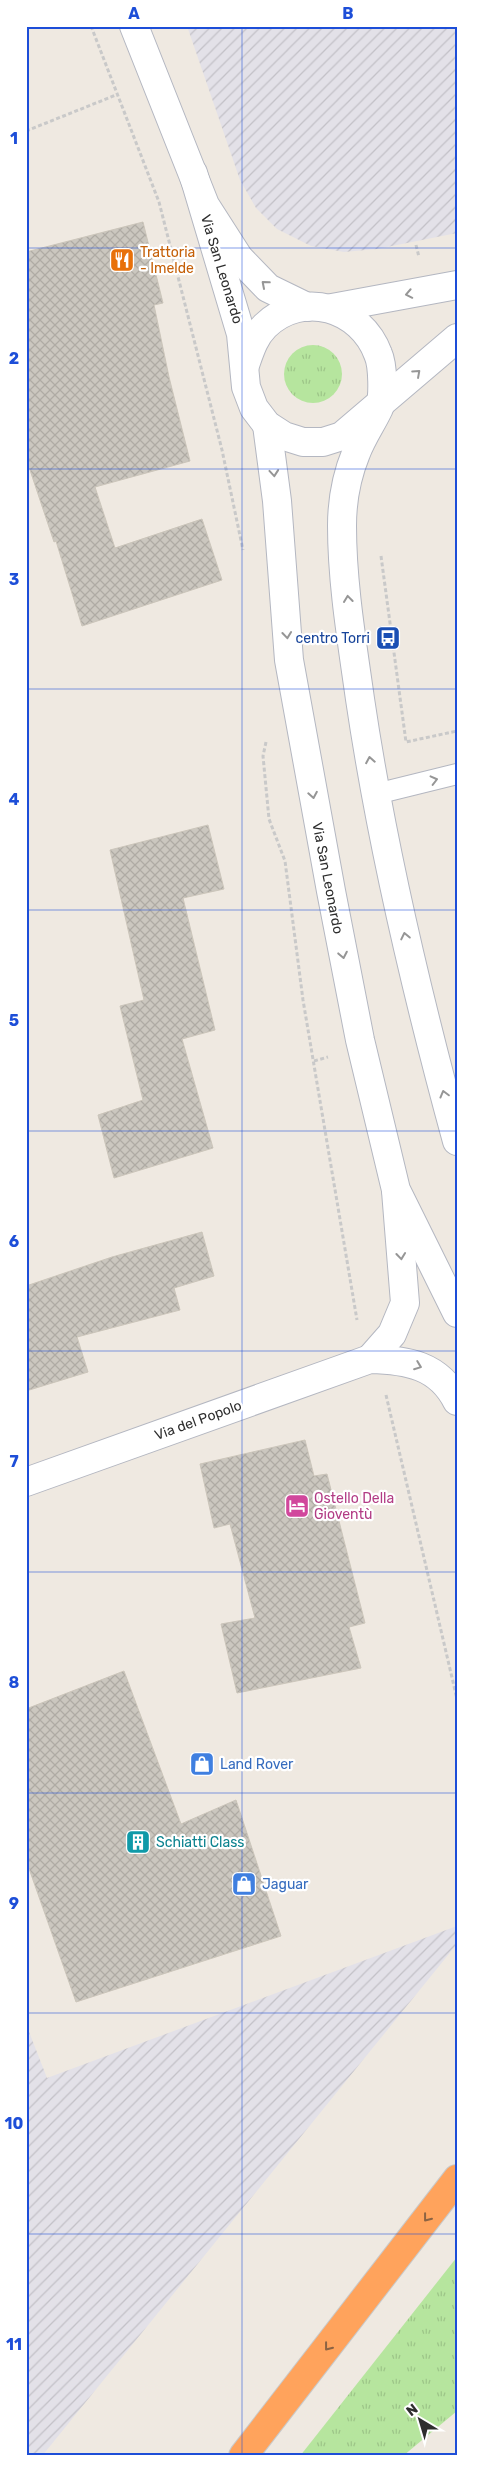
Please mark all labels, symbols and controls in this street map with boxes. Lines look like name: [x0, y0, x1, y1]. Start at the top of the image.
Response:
text: A: [128, 4, 140, 23]
text: B: [342, 4, 354, 23]
text: 1: [10, 129, 18, 148]
street label: Via San Leonardo: [197, 212, 246, 326]
place label: Trattoria - Imelde: [140, 244, 195, 277]
restaurant icon: Trattoria - Imelde: [109, 247, 135, 273]
one-way arrow: [261, 280, 270, 289]
one-way arrow: [404, 288, 413, 298]
text: 2: [9, 349, 19, 368]
one-way arrow: [411, 370, 420, 379]
one-way arrow: [269, 469, 280, 477]
text: 3: [9, 570, 19, 589]
one-way arrow: [343, 594, 354, 602]
bus stop icon: centro Torri: [375, 625, 401, 651]
place label: centro Torri: [295, 630, 370, 647]
one-way arrow: [281, 631, 292, 639]
one-way arrow: [366, 755, 376, 764]
one-way arrow: [429, 775, 438, 786]
text: 4: [9, 790, 20, 809]
one-way arrow: [308, 791, 318, 800]
street label: Via San Leonardo: [308, 821, 347, 935]
one-way arrow: [400, 932, 411, 941]
one-way arrow: [337, 951, 347, 960]
text: 5: [9, 1011, 19, 1030]
one-way arrow: [439, 1089, 450, 1098]
text: 6: [9, 1232, 19, 1251]
one-way arrow: [395, 1252, 406, 1260]
one-way arrow: [413, 1360, 422, 1371]
street label: Via del Popolo: [152, 1397, 244, 1444]
text: 7: [9, 1452, 19, 1471]
place label: Ostello Della Gioventù: [314, 1490, 394, 1523]
hotel icon: Ostello Della Gioventù: [284, 1493, 310, 1519]
text: 8: [9, 1673, 20, 1692]
shop icon: Land Rover: [189, 1751, 215, 1777]
place label: Land Rover: [220, 1756, 294, 1773]
building icon: Schiatti Class: [125, 1829, 151, 1855]
place label: Schiatti Class: [156, 1834, 245, 1851]
shop icon: Jaguar: [231, 1871, 257, 1897]
place label: Jaguar: [262, 1876, 309, 1893]
text: 9: [9, 1894, 19, 1913]
text: 10: [5, 2114, 24, 2133]
one-way arrow: [424, 2212, 433, 2222]
text: 11: [6, 2335, 22, 2354]
one-way arrow: [324, 2341, 333, 2350]
north arrow: [396, 2394, 446, 2444]
text: N: [403, 2400, 422, 2420]

